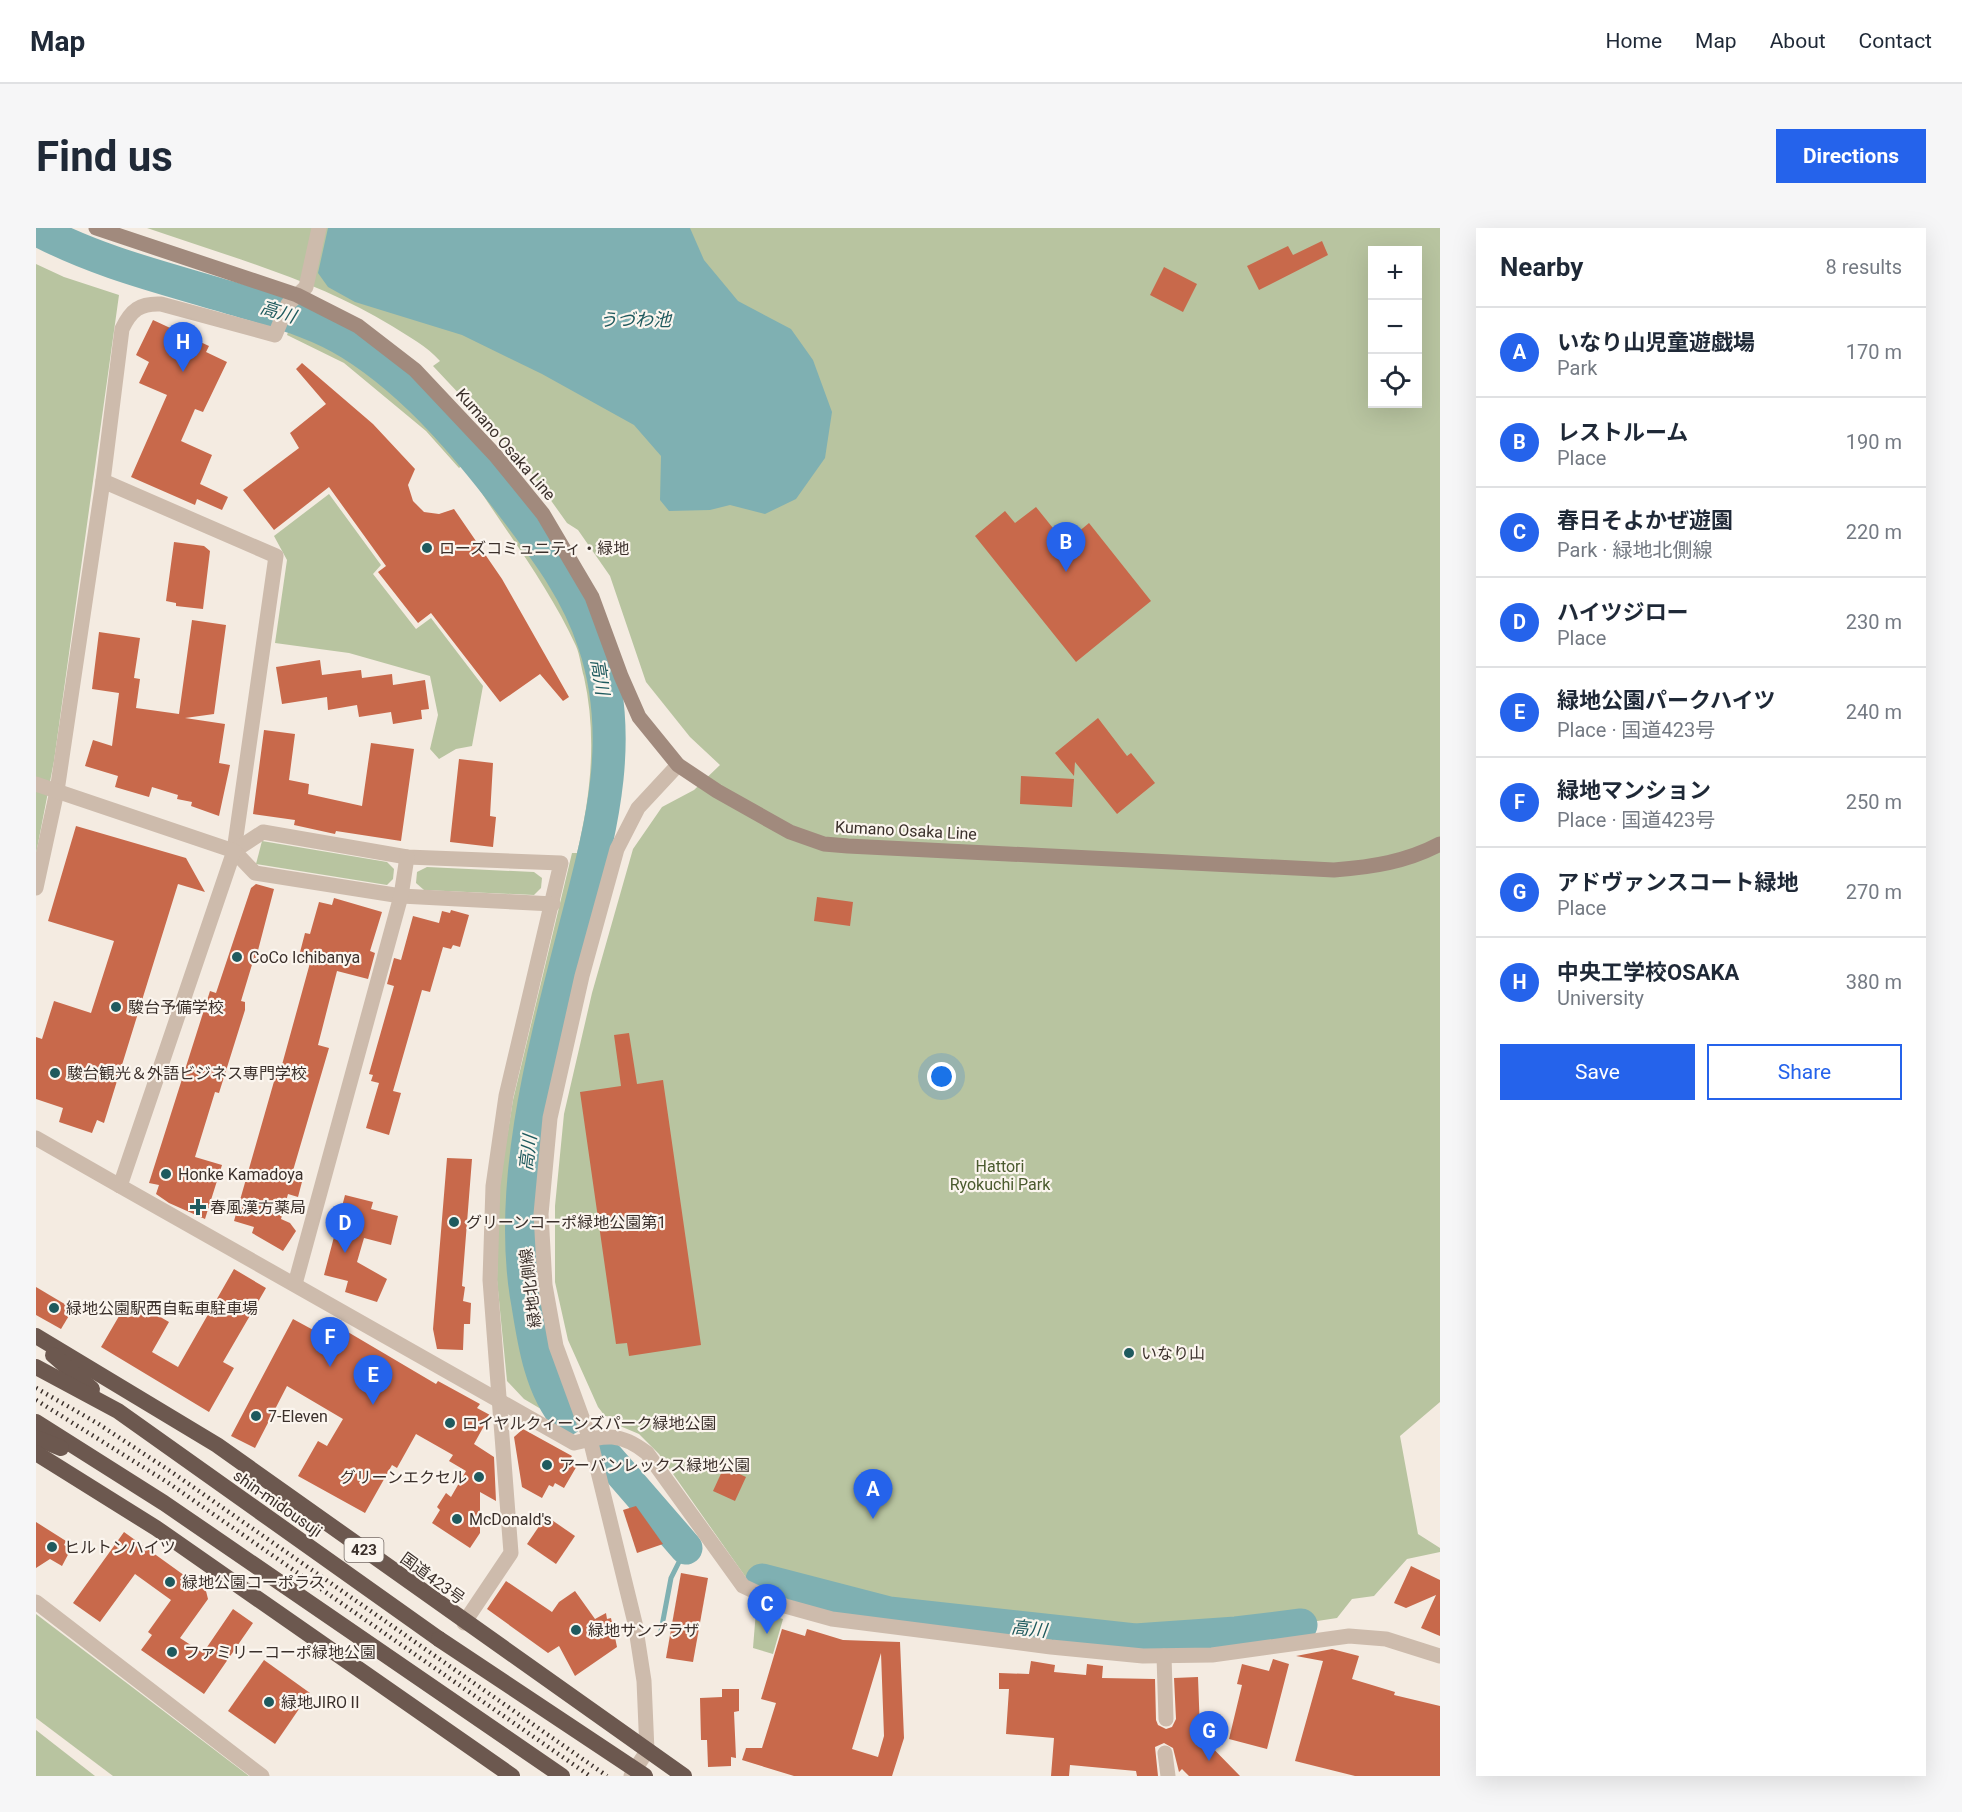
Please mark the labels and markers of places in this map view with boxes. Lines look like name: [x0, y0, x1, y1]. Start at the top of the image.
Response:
pin: H: [164, 322, 202, 372]
pin: B: [1046, 522, 1086, 572]
place label: ローズコミュニティ・緑地: [439, 539, 629, 558]
marker: ローズコミュニティ・緑地: [420, 541, 434, 555]
place label: CoCo Ichibanya: [249, 948, 360, 967]
marker: CoCo Ichibanya: [230, 950, 244, 964]
place label: 駿台予備学校: [128, 998, 224, 1017]
marker: 駿台予備学校: [109, 1000, 123, 1014]
place label: 駿台観光＆外語ビジネス専門学校: [67, 1064, 307, 1083]
marker: 駿台観光＆外語ビジネス専門学校: [48, 1066, 62, 1080]
place label: Honke Kamadoya: [178, 1165, 303, 1184]
marker: Honke Kamadoya: [159, 1167, 173, 1181]
place label: 春風漢方薬局: [210, 1198, 306, 1217]
marker: 春風漢方薬局: [191, 1200, 205, 1214]
pin: D: [326, 1204, 364, 1253]
place label: グリーンコーポ緑地公園第1: [466, 1213, 666, 1232]
marker: グリーンコーポ緑地公園第1: [447, 1215, 461, 1229]
place label: 緑地公園駅西自転車駐車場: [66, 1299, 258, 1318]
marker: 緑地公園駅西自転車駐車場: [47, 1301, 61, 1315]
pin: F: [310, 1318, 350, 1367]
place label: いなり山: [1141, 1344, 1205, 1363]
marker: いなり山: [1122, 1346, 1136, 1360]
pin: E: [354, 1356, 392, 1405]
place label: 7-Eleven: [268, 1407, 328, 1426]
marker: 7-Eleven: [249, 1409, 263, 1423]
place label: ロイヤルクィーンズパーク緑地公園: [462, 1414, 716, 1433]
marker: ロイヤルクィーンズパーク緑地公園: [443, 1416, 457, 1430]
place label: アーバンレックス緑地公園: [559, 1456, 750, 1475]
marker: アーバンレックス緑地公園: [540, 1458, 554, 1472]
place label: グリーンエクセル: [340, 1468, 467, 1487]
marker: グリーンエクセル: [472, 1470, 486, 1484]
pin: A: [854, 1470, 892, 1519]
place label: McDonald's: [469, 1510, 552, 1529]
marker: McDonald's: [450, 1512, 464, 1526]
place label: ヒルトンハイツ: [64, 1538, 176, 1557]
marker: ヒルトンハイツ: [45, 1540, 59, 1554]
place label: 緑地公園コーポラス: [182, 1573, 326, 1592]
marker: 緑地公園コーポラス: [163, 1575, 177, 1589]
pin: C: [748, 1584, 786, 1634]
place label: 緑地サンプラザ: [588, 1621, 700, 1640]
marker: 緑地サンプラザ: [569, 1623, 583, 1637]
place label: ファミリーコーポ緑地公園: [184, 1643, 376, 1662]
marker: ファミリーコーポ緑地公園: [165, 1645, 179, 1659]
place label: 緑地JIROⅡ: [281, 1693, 363, 1712]
marker: 緑地JIROⅡ: [262, 1695, 276, 1709]
pin: G: [1190, 1712, 1228, 1761]

